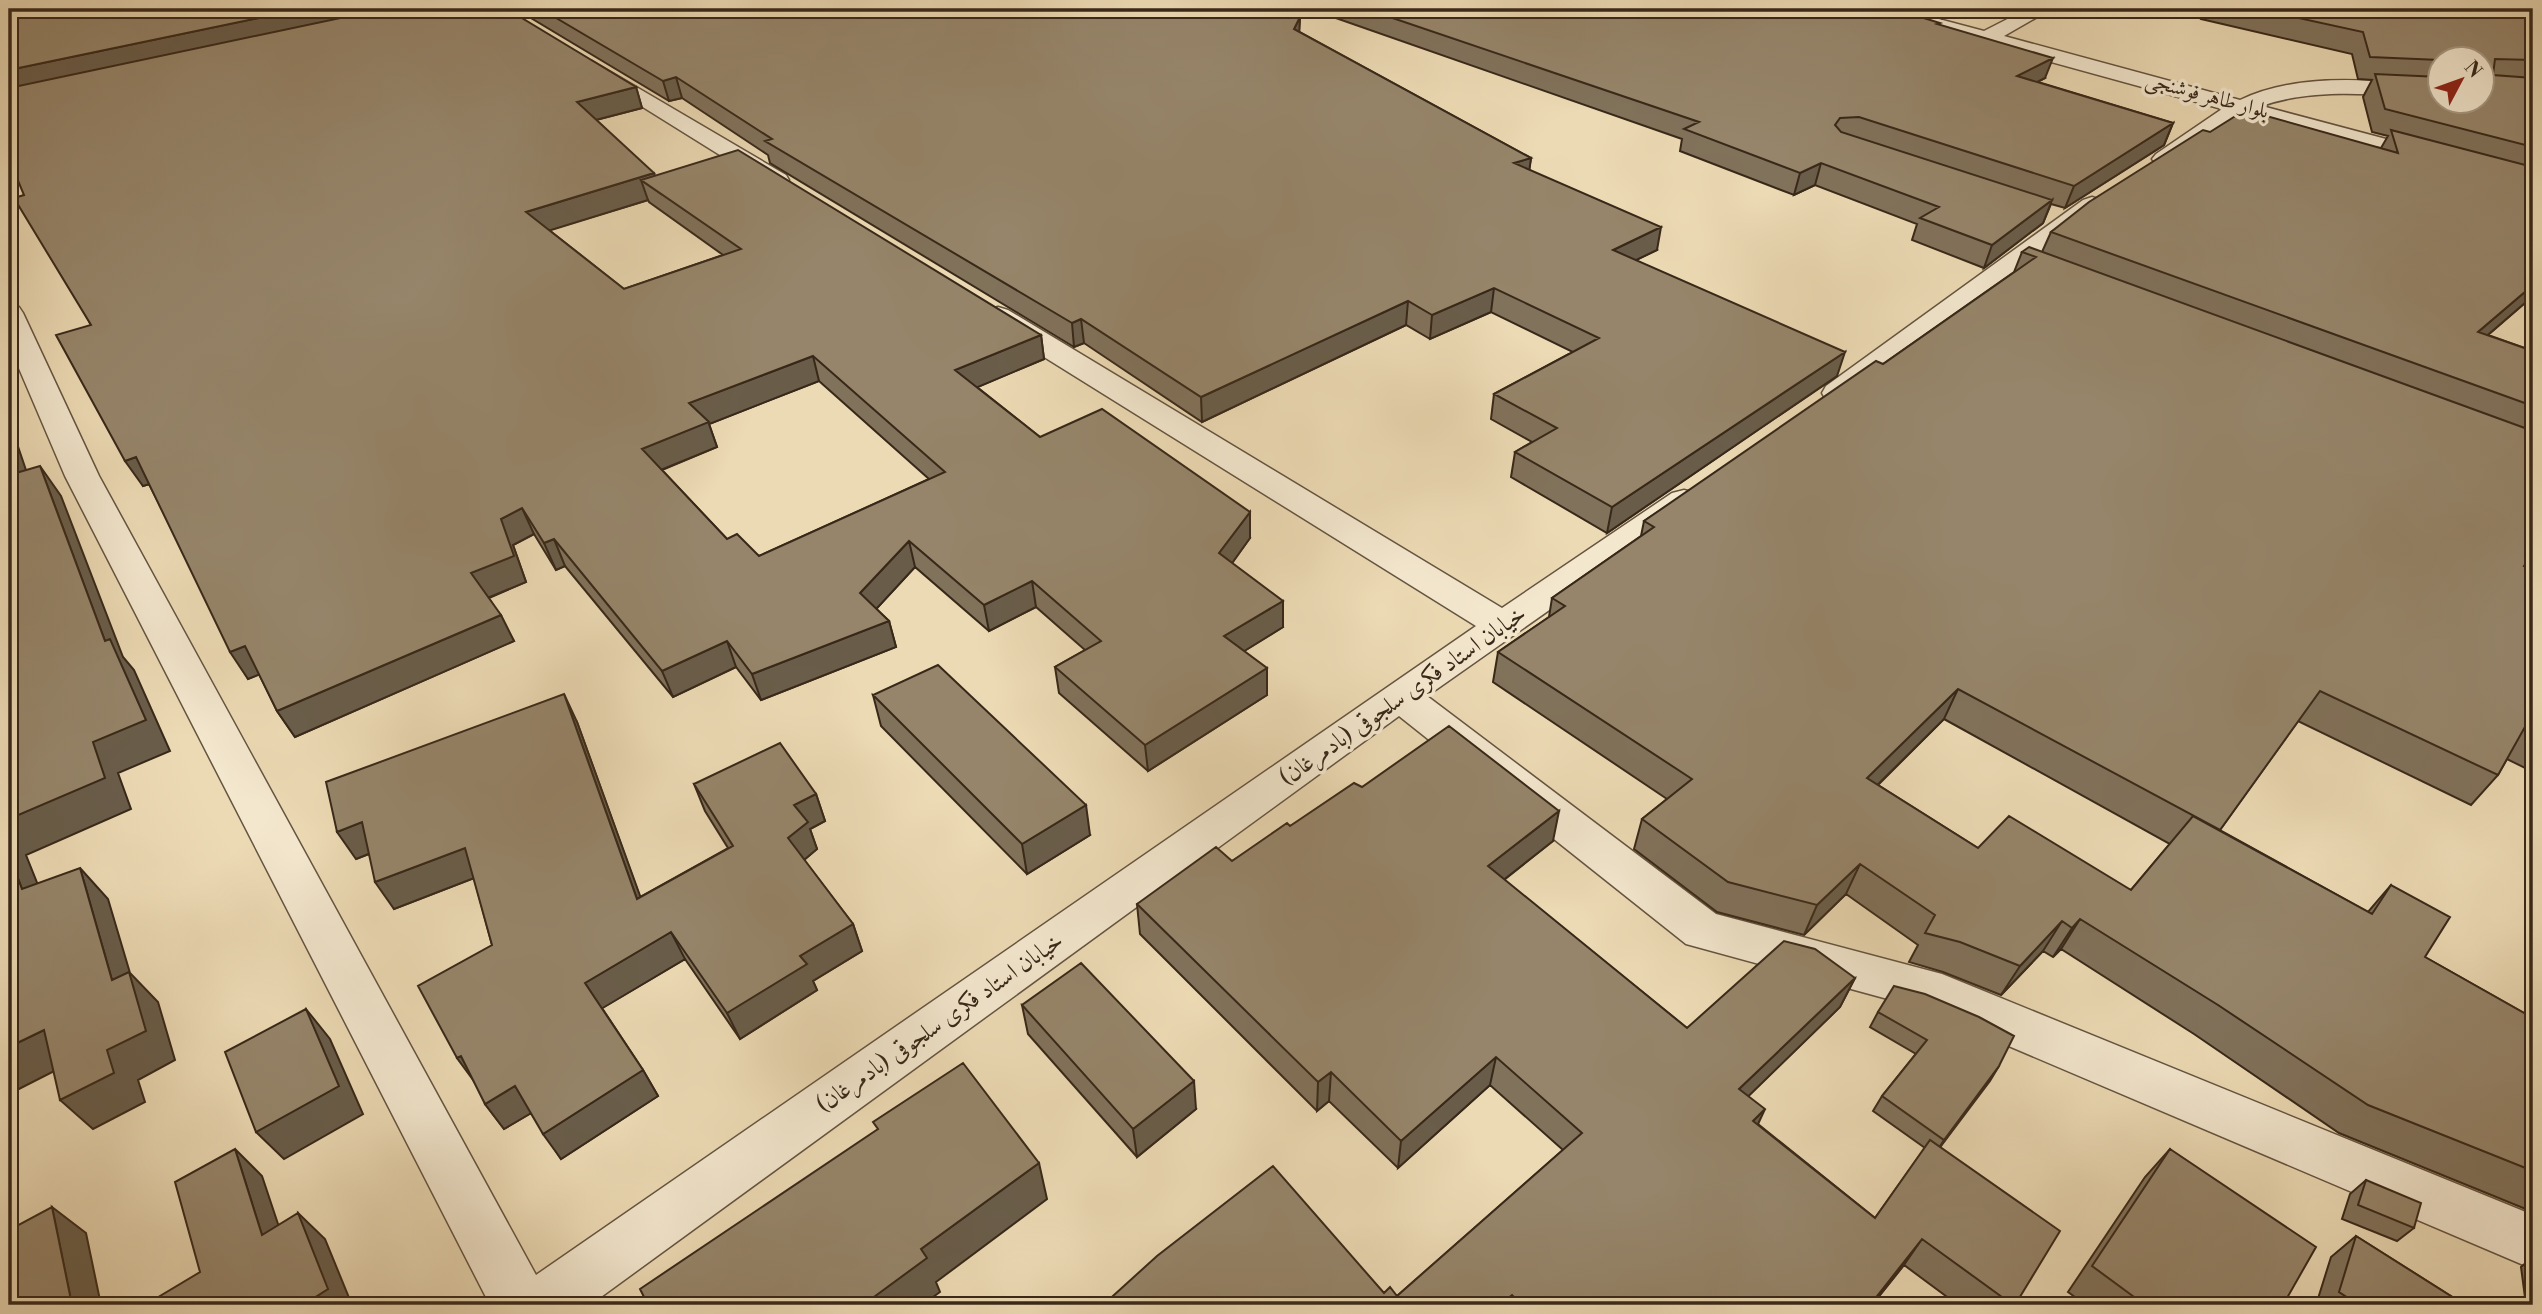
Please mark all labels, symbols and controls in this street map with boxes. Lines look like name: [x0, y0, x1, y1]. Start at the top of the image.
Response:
north arrow: [2426, 46, 2496, 116]
text: N: [2459, 56, 2487, 83]
street label: بلوار طاهر فوشنجی: [2142, 67, 2272, 125]
street label: خیابان استاد فکری سلجوقی (بادمرغان): [1273, 599, 1533, 794]
street label: خیابان استاد فکری سلجوقی (بادمرغان): [810, 926, 1070, 1121]

